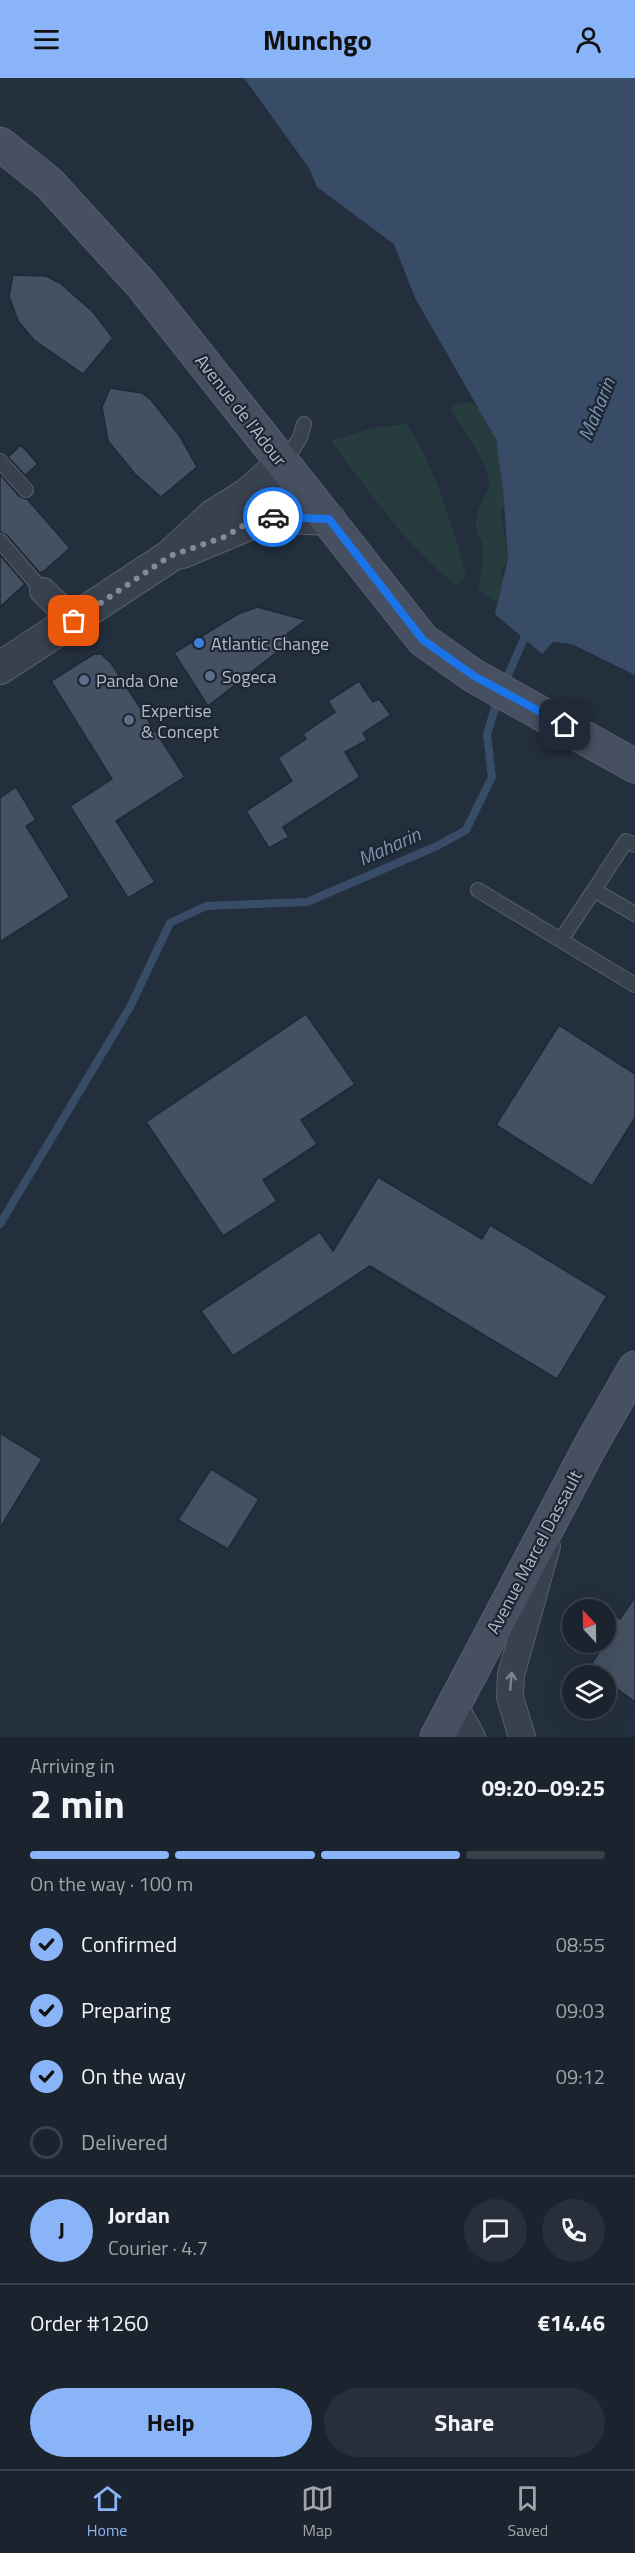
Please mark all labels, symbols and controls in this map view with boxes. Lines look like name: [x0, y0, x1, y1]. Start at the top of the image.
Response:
text: Munchgo: [263, 19, 372, 60]
icon: menu: [30, 23, 63, 56]
icon: person: [572, 23, 605, 56]
street label: Avenue de l'Adour: [189, 348, 293, 472]
water label: Maharin: [569, 372, 623, 445]
courier: [243, 487, 303, 547]
icon: car: [257, 501, 290, 534]
pin: [48, 595, 99, 646]
icon: bag: [57, 604, 90, 637]
place label: Atlantic Change: [211, 630, 329, 657]
marker: Atlantic Change: [192, 636, 206, 650]
place label: Sogeca: [222, 663, 276, 690]
place label: Panda One: [96, 667, 178, 694]
marker: Sogeca: [203, 669, 217, 683]
marker: Panda One: [77, 673, 91, 687]
place label: Expertise & Concept: [141, 697, 219, 745]
pin: [539, 699, 590, 750]
icon: home: [548, 708, 581, 741]
marker: Expertise & Concept: [122, 713, 136, 727]
water label: Maharin: [353, 818, 426, 874]
street label: Avenue Marcel Dassault: [479, 1465, 589, 1639]
north arrow: [562, 1599, 616, 1653]
map controls: [562, 1599, 616, 1719]
button: layers: [562, 1665, 616, 1719]
one-way arrow: [506, 1671, 517, 1691]
text: Arriving in: [30, 1750, 115, 1781]
text: 09:20–09:25: [482, 1771, 605, 1805]
text: 2 min: [30, 1774, 125, 1833]
text: On the way · 100 m: [30, 1868, 193, 1899]
text: Confirmed: [81, 1927, 177, 1961]
icon: check: [30, 1928, 63, 1961]
text: 08:55: [556, 1929, 605, 1960]
text: Preparing: [81, 1993, 171, 2027]
icon: check: [30, 1994, 63, 2027]
text: 09:03: [556, 1995, 605, 2026]
text: On the way: [81, 2059, 186, 2093]
icon: check: [30, 2060, 63, 2093]
text: 09:12: [556, 2061, 605, 2092]
text: Delivered: [81, 2125, 168, 2159]
text: Jordan: [108, 2198, 170, 2232]
button: chat: [464, 2199, 527, 2262]
button: phone: [542, 2199, 605, 2262]
text: J: [58, 2213, 65, 2247]
text: Courier · 4.7: [108, 2232, 208, 2263]
text: Order #1260: [30, 2306, 149, 2340]
text: €14.46: [538, 2306, 605, 2340]
button: Help: [30, 2388, 312, 2457]
button: Share: [324, 2388, 605, 2457]
tab: Home: [87, 2482, 127, 2542]
tab: Map: [301, 2482, 334, 2542]
tab: Saved: [507, 2482, 548, 2542]

